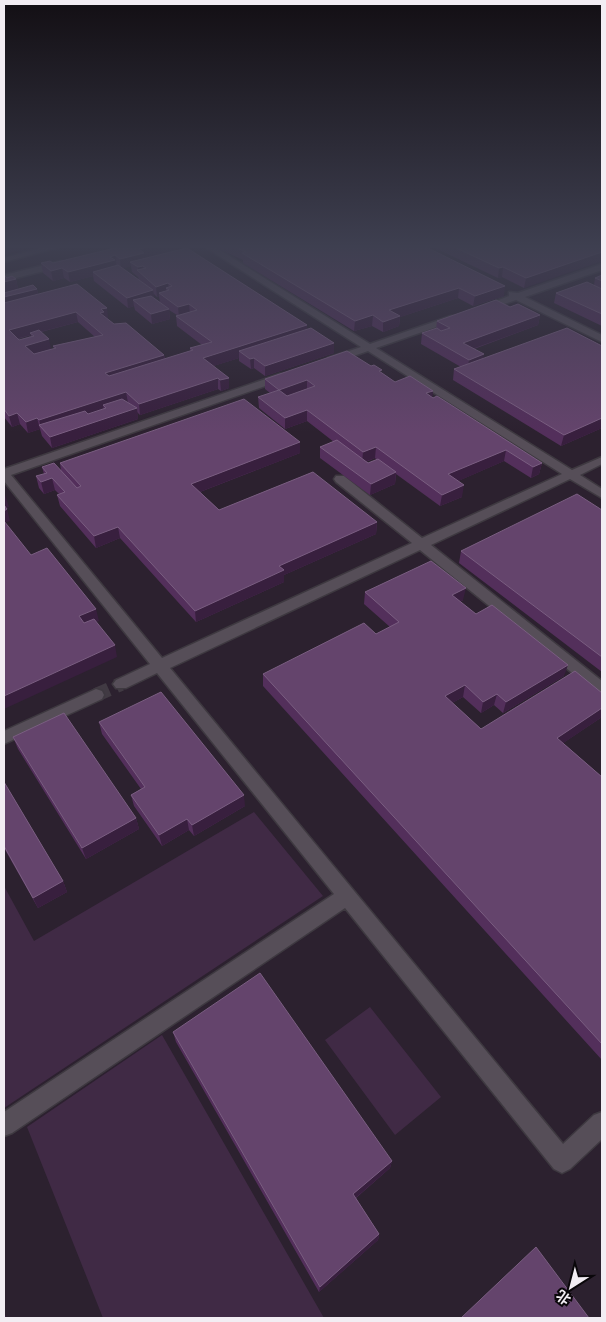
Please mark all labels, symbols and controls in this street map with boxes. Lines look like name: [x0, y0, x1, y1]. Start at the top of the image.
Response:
north arrow: [546, 1262, 596, 1312]
text: 北: [553, 1287, 574, 1308]

